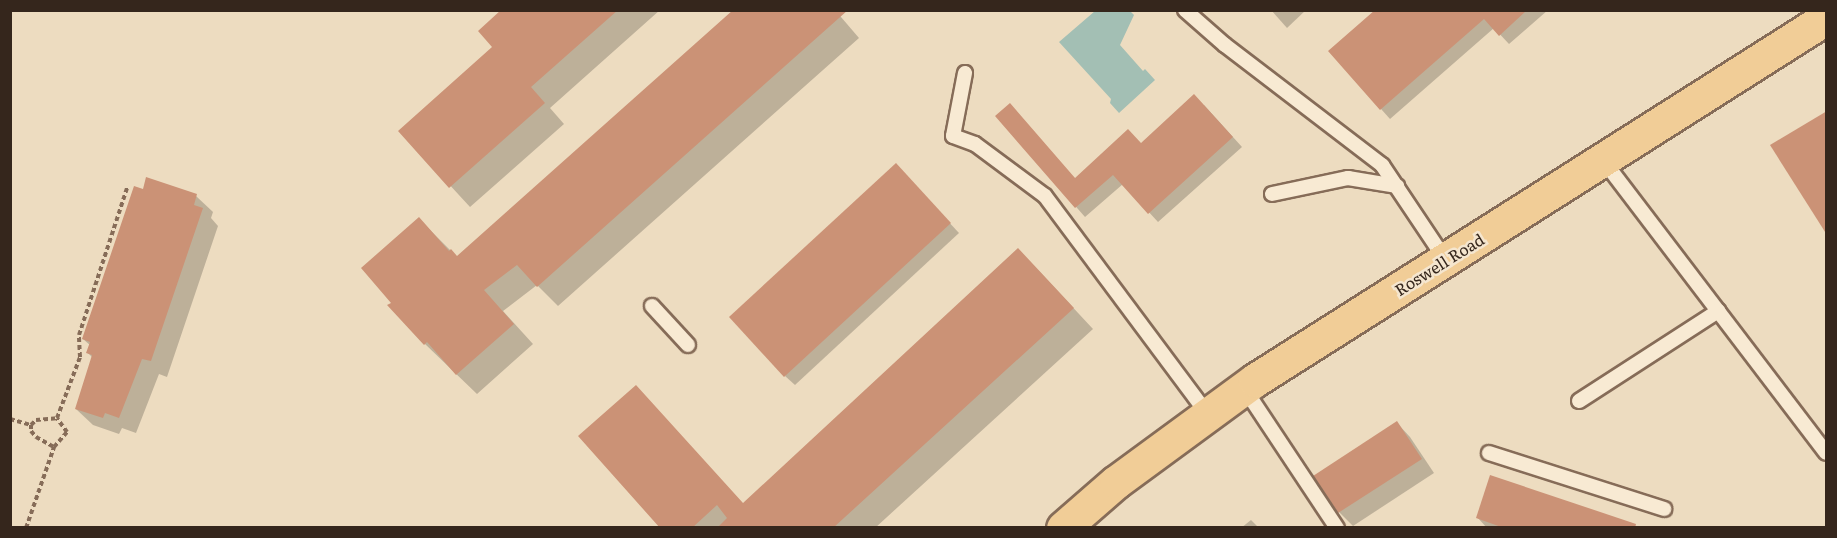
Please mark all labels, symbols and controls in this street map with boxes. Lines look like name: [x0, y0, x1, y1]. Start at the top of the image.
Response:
street label: Roswell Road: [1391, 229, 1487, 299]

